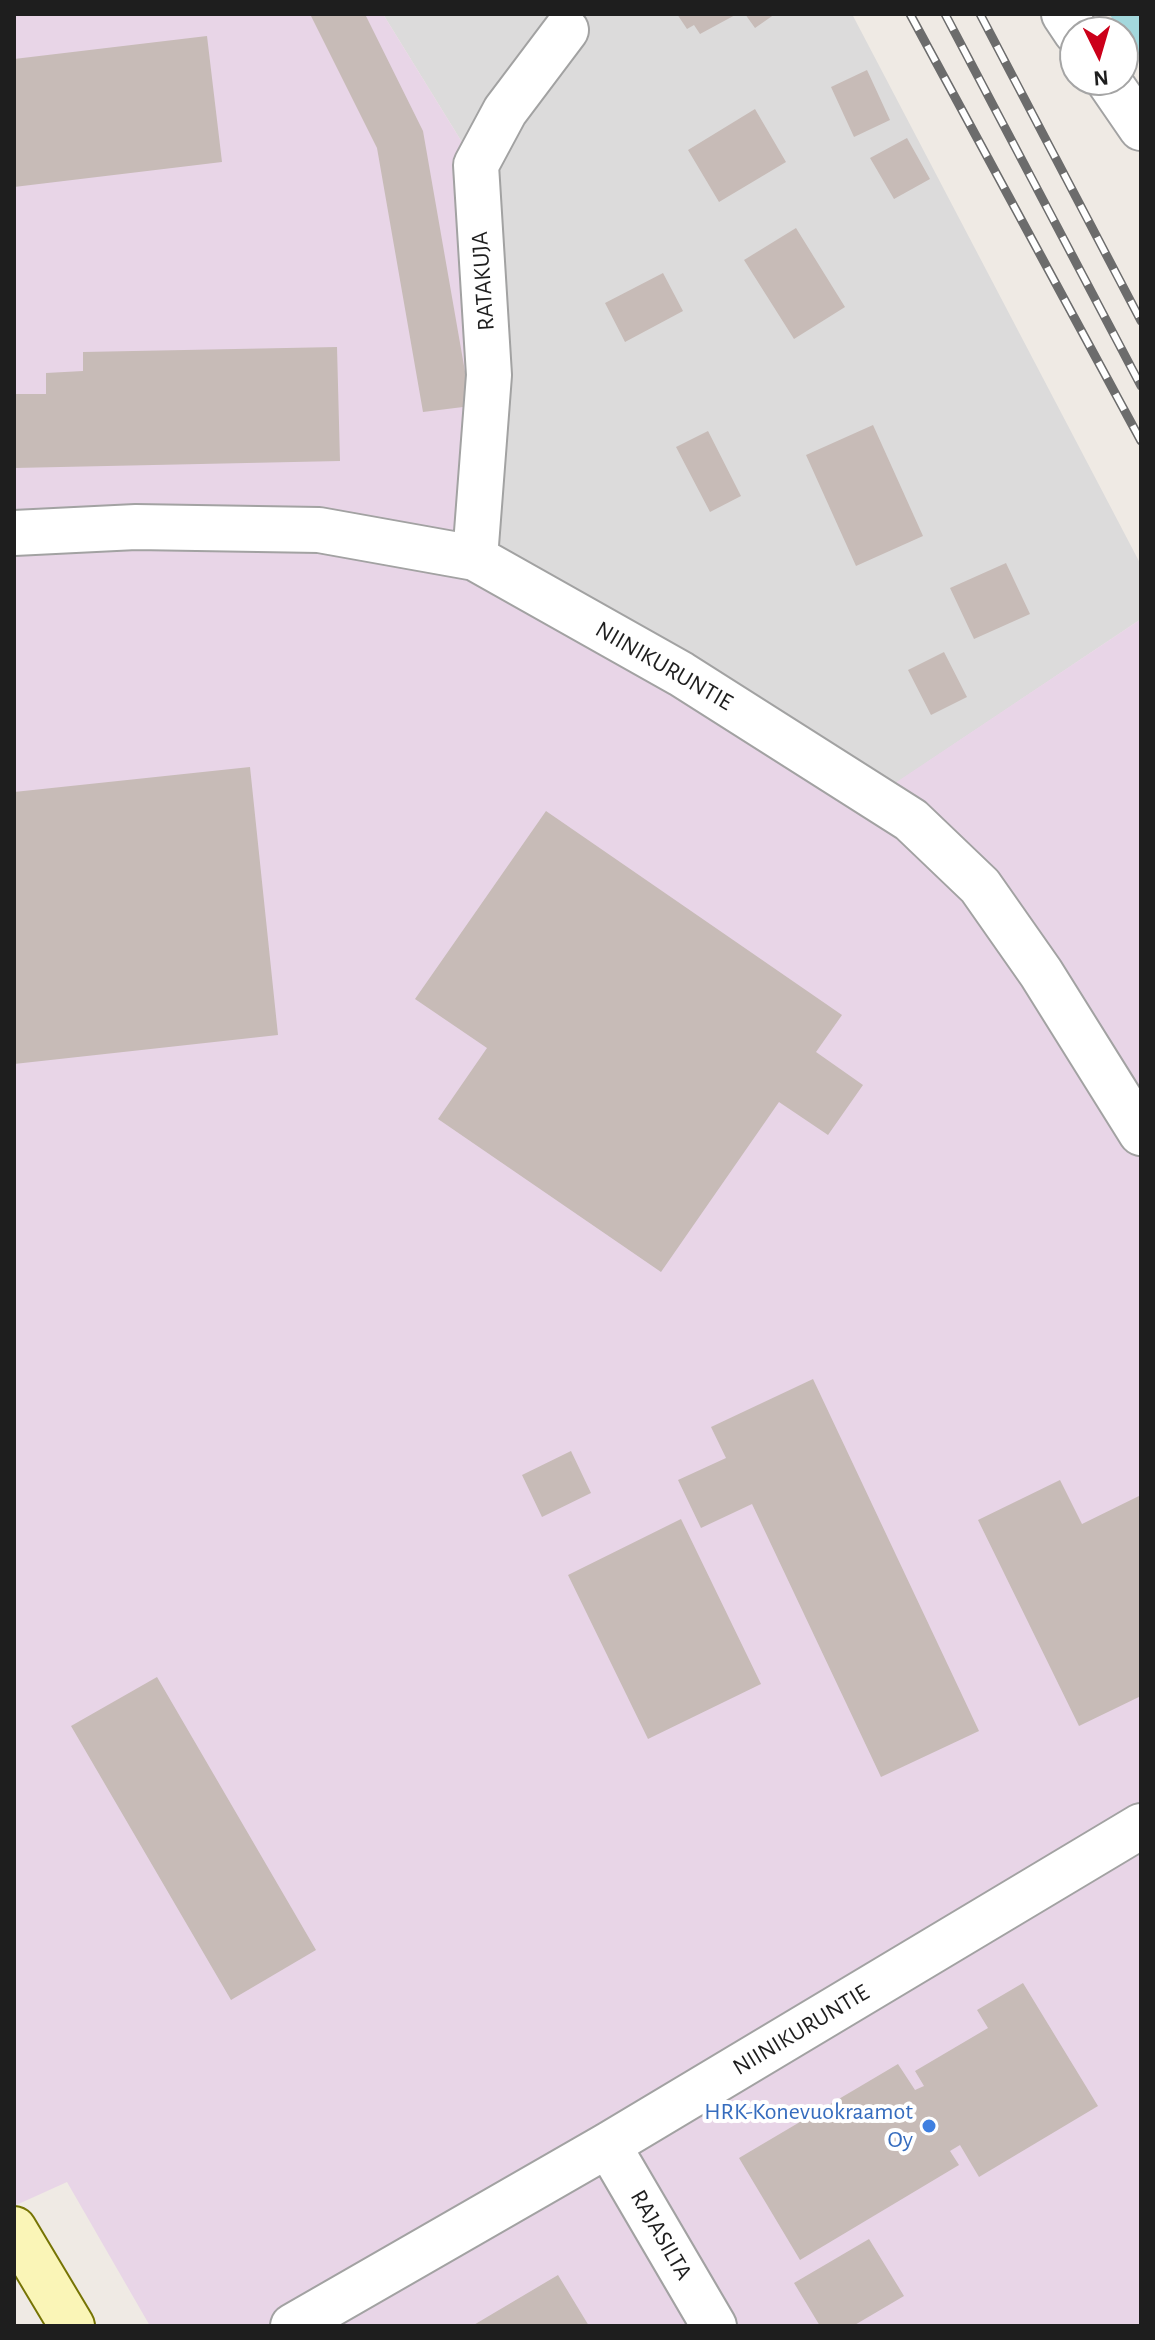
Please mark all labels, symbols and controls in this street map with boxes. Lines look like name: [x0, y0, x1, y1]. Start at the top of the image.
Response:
north arrow: [1059, 16, 1139, 96]
text: N: [1092, 66, 1110, 90]
street label: RATAKUJA: [465, 230, 501, 332]
street label: NIINIKURUNTIE: [590, 615, 738, 717]
street label: NIINIKURUNTIE: [728, 1978, 874, 2082]
place label: HRK-Konevuokraamot Oy: [704, 2098, 913, 2154]
marker: HRK-Konevuokraamot Oy: [920, 2117, 938, 2135]
street label: RAJASILTA: [624, 2185, 698, 2285]

